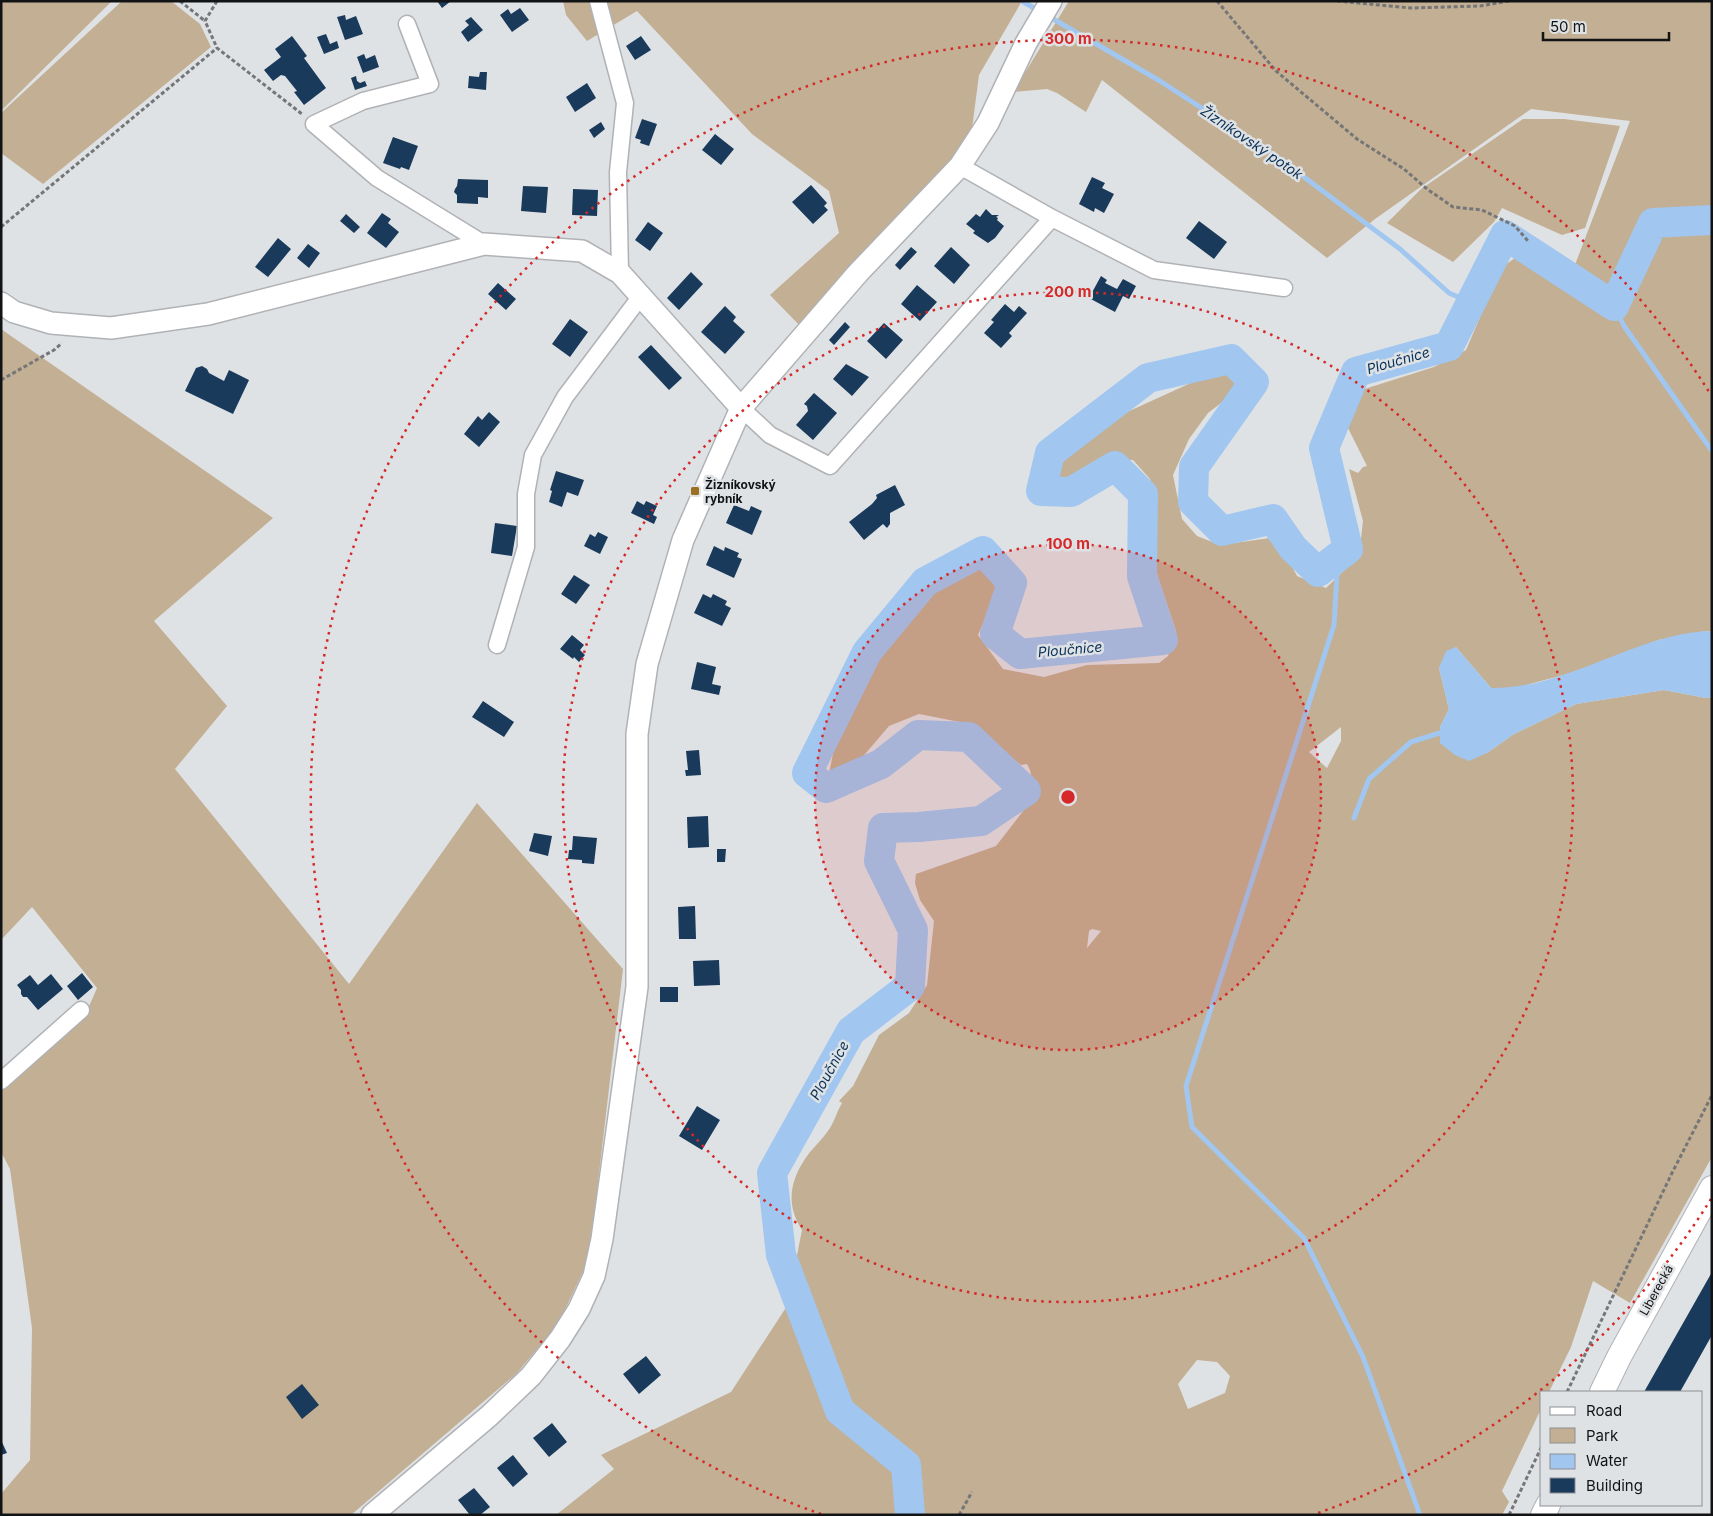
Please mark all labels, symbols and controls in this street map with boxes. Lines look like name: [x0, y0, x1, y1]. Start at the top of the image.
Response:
scale bar: [1543, 10, 1669, 42]
text: 50 m: [1550, 17, 1586, 36]
text: 300 m: [1044, 29, 1092, 48]
water label: Žizníkovský potok: [1198, 102, 1307, 183]
text: 200 m: [1045, 282, 1091, 301]
water label: Ploučnice: [1365, 343, 1431, 377]
place label: Žizníkovský rybník: [705, 477, 777, 506]
marker: Žizníkovský rybník: [689, 485, 701, 497]
text: 100 m: [1046, 534, 1090, 553]
water label: Ploučnice: [1037, 638, 1103, 660]
centre of rings: [1059, 788, 1077, 806]
water label: Ploučnice: [806, 1038, 852, 1102]
street label: Liberecká: [1636, 1262, 1676, 1318]
legend: [1540, 1391, 1703, 1506]
text: Road: [1586, 1401, 1622, 1420]
text: Park: [1586, 1426, 1619, 1445]
text: Water: [1586, 1451, 1628, 1470]
text: Building: [1586, 1476, 1643, 1495]

